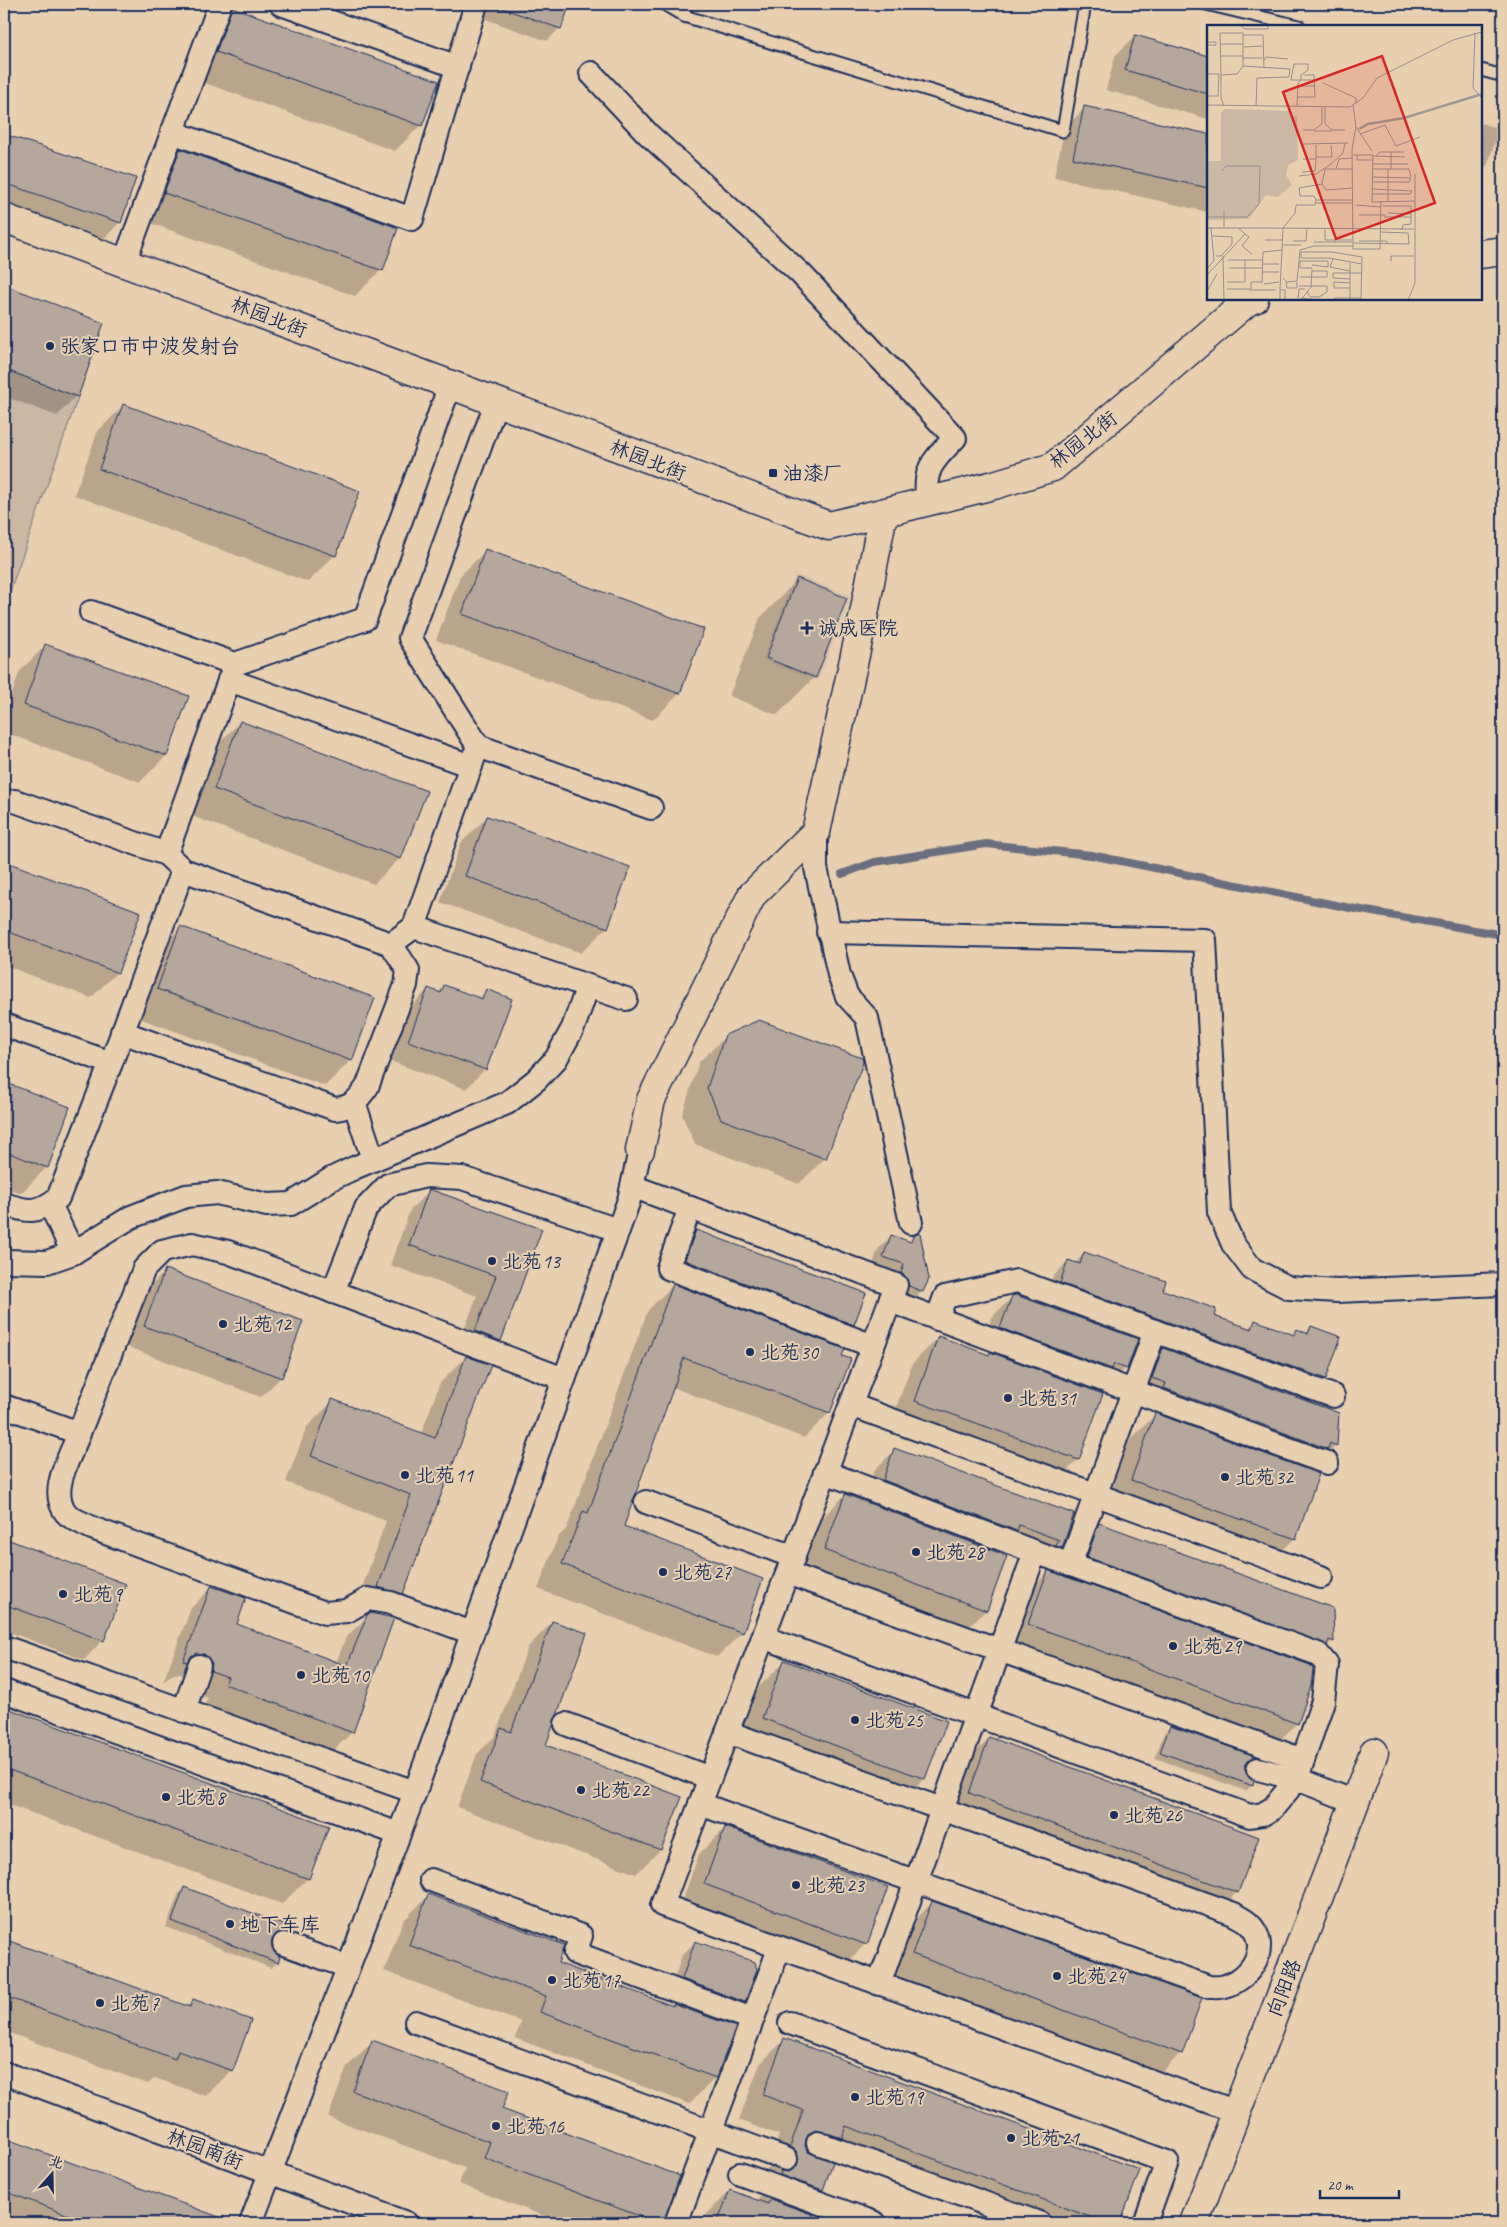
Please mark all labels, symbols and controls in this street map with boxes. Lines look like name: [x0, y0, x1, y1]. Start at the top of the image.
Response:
inset map: [1207, 25, 1482, 300]
street label: 林园北街: [227, 291, 311, 343]
place label: 张家口市中波发射台: [60, 334, 240, 359]
marker: 张家口市中波发射台: [44, 340, 56, 352]
street label: 林园北街: [1044, 406, 1122, 474]
street label: 林园北街: [606, 434, 690, 486]
place label: 油漆厂: [783, 461, 843, 486]
marker: 油漆厂: [767, 467, 779, 479]
place label: 诚成医院: [818, 616, 898, 641]
marker: 诚成医院: [800, 621, 814, 635]
place label: 北苑13: [502, 1249, 562, 1274]
marker: 北苑13: [486, 1255, 498, 1267]
place label: 北苑12: [233, 1312, 293, 1337]
marker: 北苑12: [217, 1318, 229, 1330]
place label: 北苑30: [760, 1340, 820, 1365]
marker: 北苑30: [744, 1346, 756, 1358]
place label: 北苑31: [1018, 1386, 1077, 1411]
marker: 北苑31: [1002, 1392, 1014, 1404]
place label: 北苑11: [415, 1463, 474, 1488]
place label: 北苑32: [1235, 1465, 1295, 1490]
marker: 北苑11: [399, 1469, 411, 1481]
marker: 北苑32: [1219, 1471, 1231, 1483]
place label: 北苑28: [926, 1540, 986, 1565]
marker: 北苑28: [910, 1546, 922, 1558]
place label: 北苑27: [673, 1560, 732, 1585]
marker: 北苑27: [657, 1566, 669, 1578]
place label: 北苑9: [73, 1582, 124, 1607]
marker: 北苑9: [57, 1588, 69, 1600]
place label: 北苑29: [1183, 1634, 1243, 1659]
marker: 北苑29: [1167, 1640, 1179, 1652]
place label: 北苑10: [311, 1663, 371, 1688]
marker: 北苑10: [295, 1669, 307, 1681]
place label: 北苑25: [865, 1708, 924, 1733]
marker: 北苑25: [849, 1714, 861, 1726]
place label: 北苑22: [591, 1778, 651, 1803]
marker: 北苑22: [575, 1784, 587, 1796]
place label: 北苑8: [176, 1785, 227, 1810]
marker: 北苑8: [160, 1791, 172, 1803]
place label: 北苑26: [1124, 1803, 1183, 1828]
marker: 北苑26: [1108, 1809, 1120, 1821]
place label: 北苑23: [806, 1873, 866, 1898]
marker: 北苑23: [790, 1879, 802, 1891]
place label: 地下车库: [240, 1912, 320, 1937]
marker: 地下车库: [224, 1918, 236, 1930]
street label: 向阳路: [1262, 1955, 1307, 2020]
place label: 北苑24: [1067, 1964, 1127, 1989]
place label: 北苑17: [562, 1968, 621, 1993]
marker: 北苑24: [1051, 1970, 1063, 1982]
marker: 北苑17: [546, 1974, 558, 1986]
place label: 北苑7: [110, 1991, 160, 2016]
marker: 北苑7: [94, 1997, 106, 2009]
place label: 北苑19: [865, 2085, 925, 2110]
marker: 北苑19: [849, 2091, 861, 2103]
place label: 北苑16: [506, 2114, 565, 2139]
marker: 北苑16: [490, 2120, 502, 2132]
street label: 林园南街: [163, 2123, 247, 2175]
place label: 北苑21: [1021, 2126, 1080, 2151]
marker: 北苑21: [1005, 2132, 1017, 2144]
north arrow: [28, 2150, 78, 2200]
text: 北: [47, 2152, 66, 2173]
scale bar: [1320, 2167, 1398, 2199]
text: 20 m: [1327, 2176, 1354, 2195]

